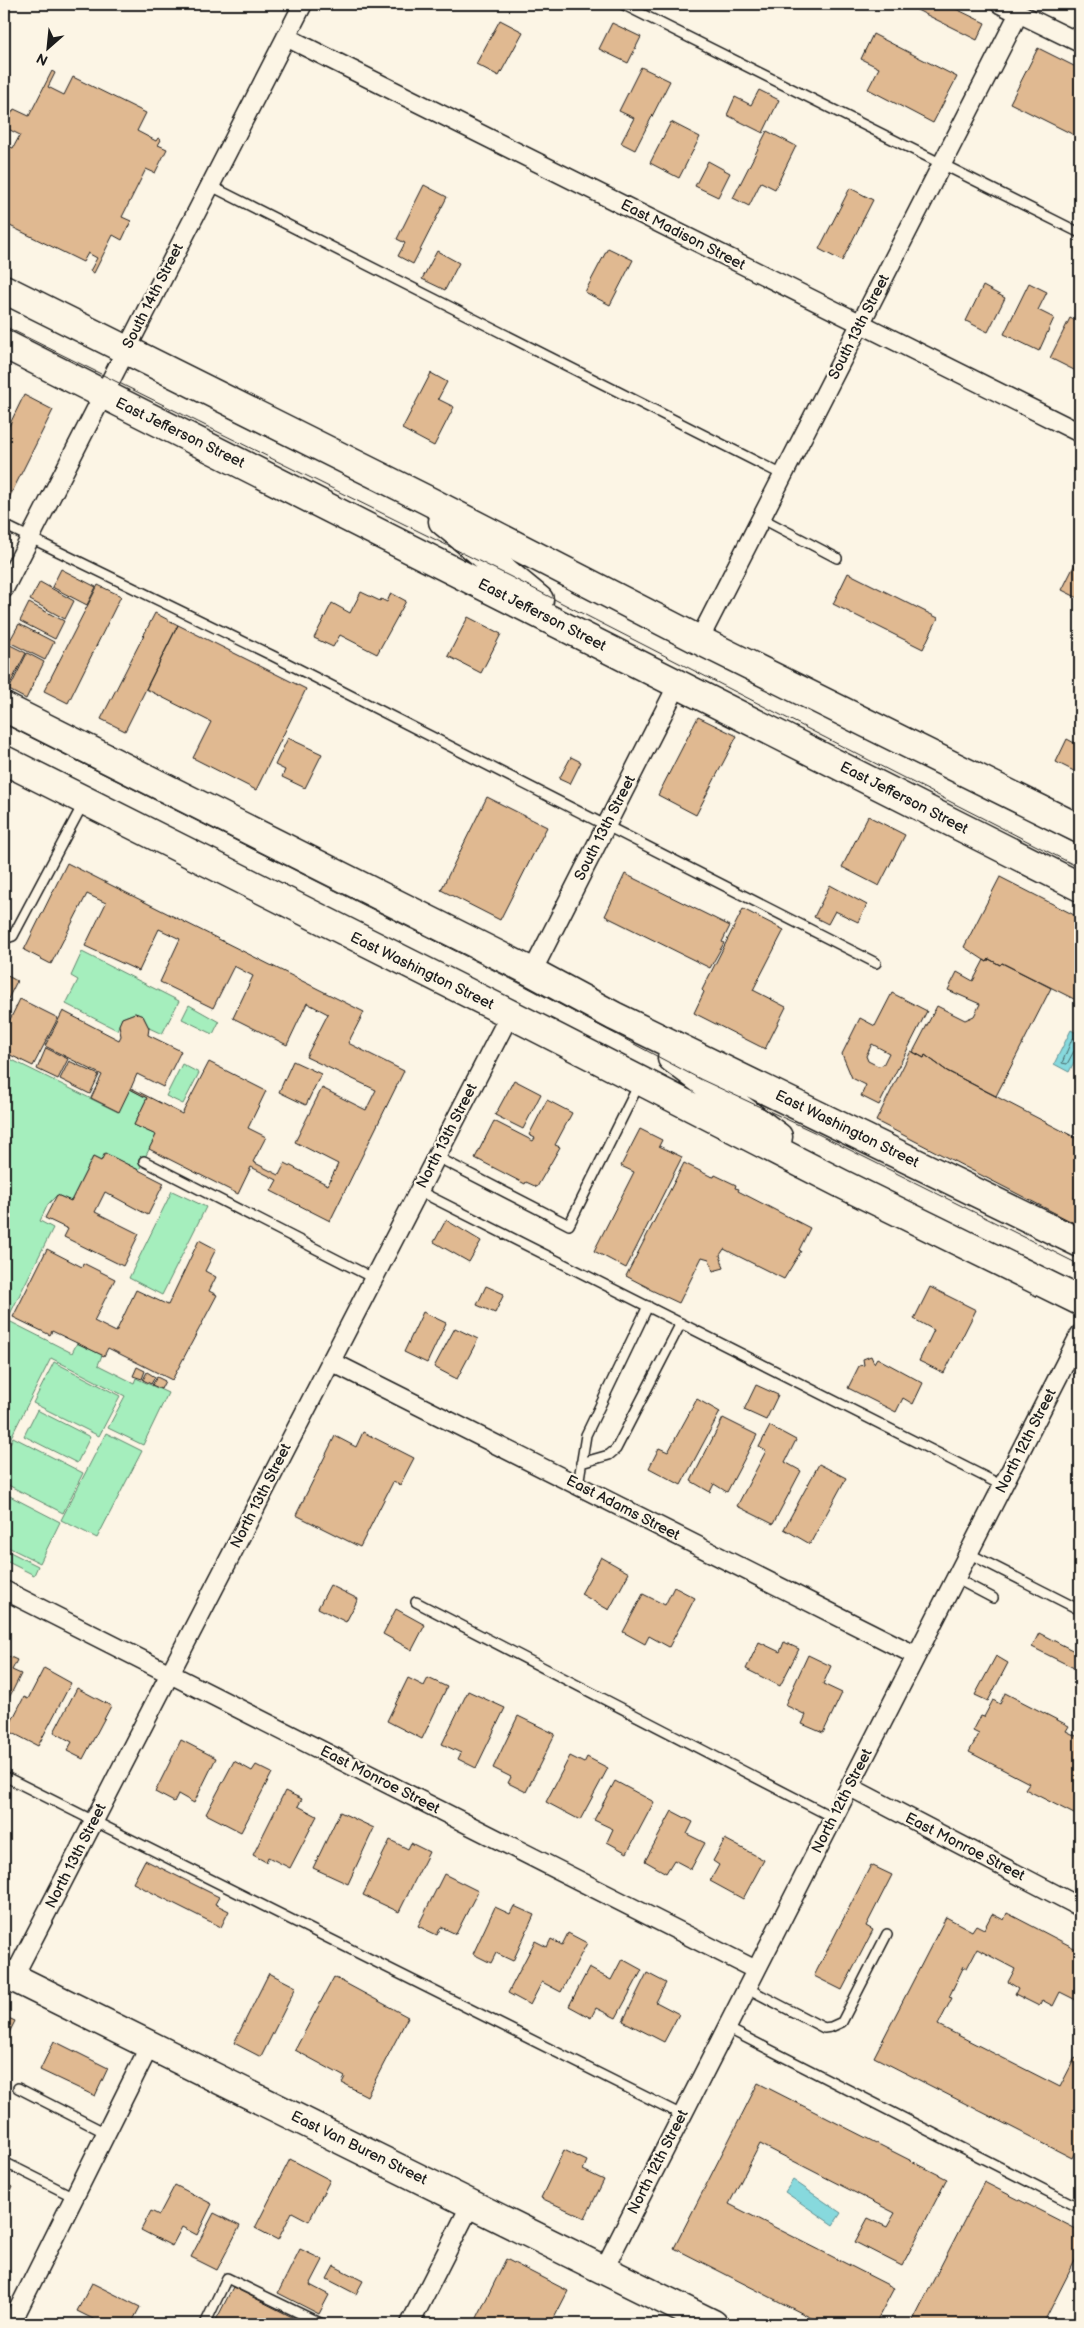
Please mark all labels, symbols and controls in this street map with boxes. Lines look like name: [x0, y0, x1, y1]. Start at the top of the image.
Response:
north arrow: [22, 22, 72, 72]
text: N: [34, 49, 51, 69]
street label: East Madison Street: [618, 195, 749, 275]
street label: South 14th Street: [118, 240, 188, 352]
street label: South 13th Street: [824, 271, 894, 383]
street label: East Jefferson Street: [112, 393, 248, 473]
street label: East Jefferson Street: [475, 574, 610, 656]
street label: East Jefferson Street: [837, 757, 972, 839]
street label: South 13th Street: [570, 772, 640, 884]
street label: East Washington Street: [347, 928, 497, 1014]
street label: North 13th Street: [412, 1080, 482, 1192]
street label: East Washington Street: [772, 1086, 922, 1172]
street label: North 12th Street: [991, 1385, 1061, 1496]
street label: North 13th Street: [226, 1440, 296, 1552]
street label: East Adams Street: [563, 1471, 683, 1545]
street label: East Monroe Street: [317, 1742, 443, 1819]
street label: North 12th Street: [807, 1745, 877, 1856]
street label: North 13th Street: [41, 1800, 111, 1912]
street label: East Monroe Street: [902, 1809, 1028, 1886]
street label: North 12th Street: [623, 2106, 693, 2217]
street label: East Van Buren Street: [288, 2107, 431, 2189]

